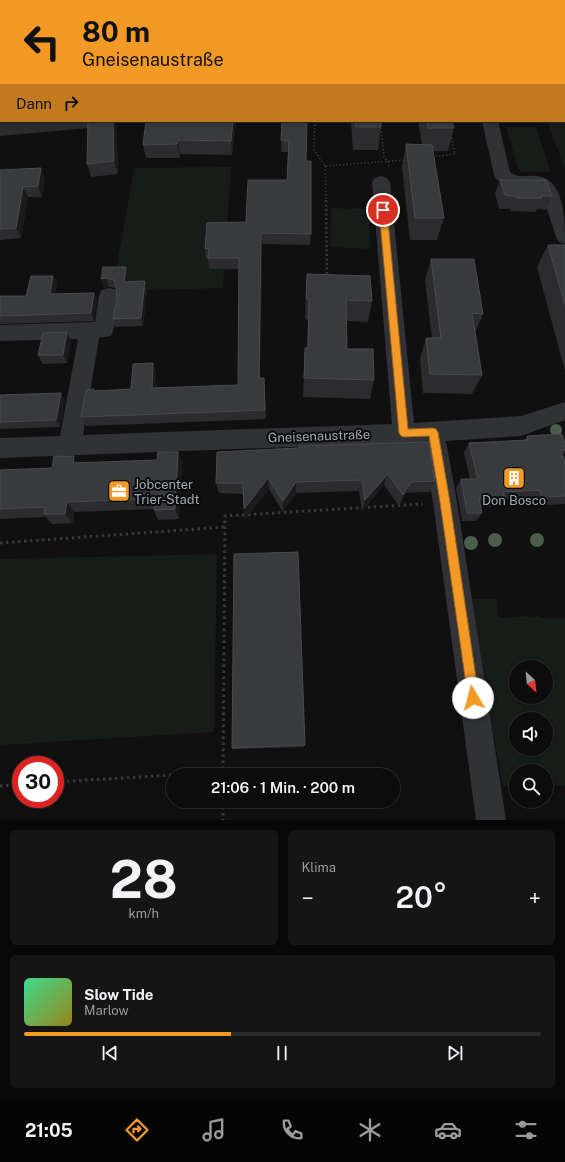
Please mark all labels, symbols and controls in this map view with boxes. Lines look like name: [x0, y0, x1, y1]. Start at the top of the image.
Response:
text: 80 m: [82, 15, 150, 48]
icon: left: [16, 16, 68, 68]
text: Gneisenaustraße: [82, 49, 224, 70]
icon: right: [60, 92, 82, 114]
text: Dann: [16, 95, 52, 112]
pin: [366, 193, 400, 227]
icon: arrive: [372, 199, 394, 221]
street label: Gneisenaustraße: [268, 427, 370, 445]
building icon: Don Bosco: [501, 465, 527, 491]
place label: Jobcenter Trier-Stadt: [134, 477, 200, 507]
office icon: Jobcenter Trier-Stadt: [106, 478, 132, 504]
place label: Don Bosco: [482, 493, 546, 508]
north arrow: [509, 660, 553, 704]
map controls: [509, 660, 553, 808]
position arrow: [452, 677, 494, 719]
button: sound: [509, 712, 553, 756]
speed limit sign: 30: [12, 756, 64, 808]
button: search: [509, 764, 553, 808]
text: 21:06 · 1 Min. · 200 m: [211, 779, 355, 796]
text: 28: [110, 849, 178, 910]
text: Klima: [302, 860, 336, 875]
text: 20°: [396, 879, 447, 915]
text: −: [302, 885, 314, 911]
text: +: [529, 885, 541, 911]
text: km/h: [128, 906, 159, 921]
text: Slow Tide: [84, 986, 153, 1003]
text: Marlow: [84, 1003, 129, 1018]
icon: previous: [99, 1042, 121, 1064]
icon: pause: [271, 1042, 293, 1064]
icon: next: [444, 1042, 466, 1064]
icon: directions: [123, 1116, 151, 1144]
icon: music: [200, 1116, 228, 1144]
icon: phone: [278, 1116, 306, 1144]
icon: climate: [356, 1116, 384, 1144]
icon: car: [434, 1116, 462, 1144]
icon: filters: [512, 1116, 540, 1144]
text: 21:05: [25, 1120, 73, 1141]

